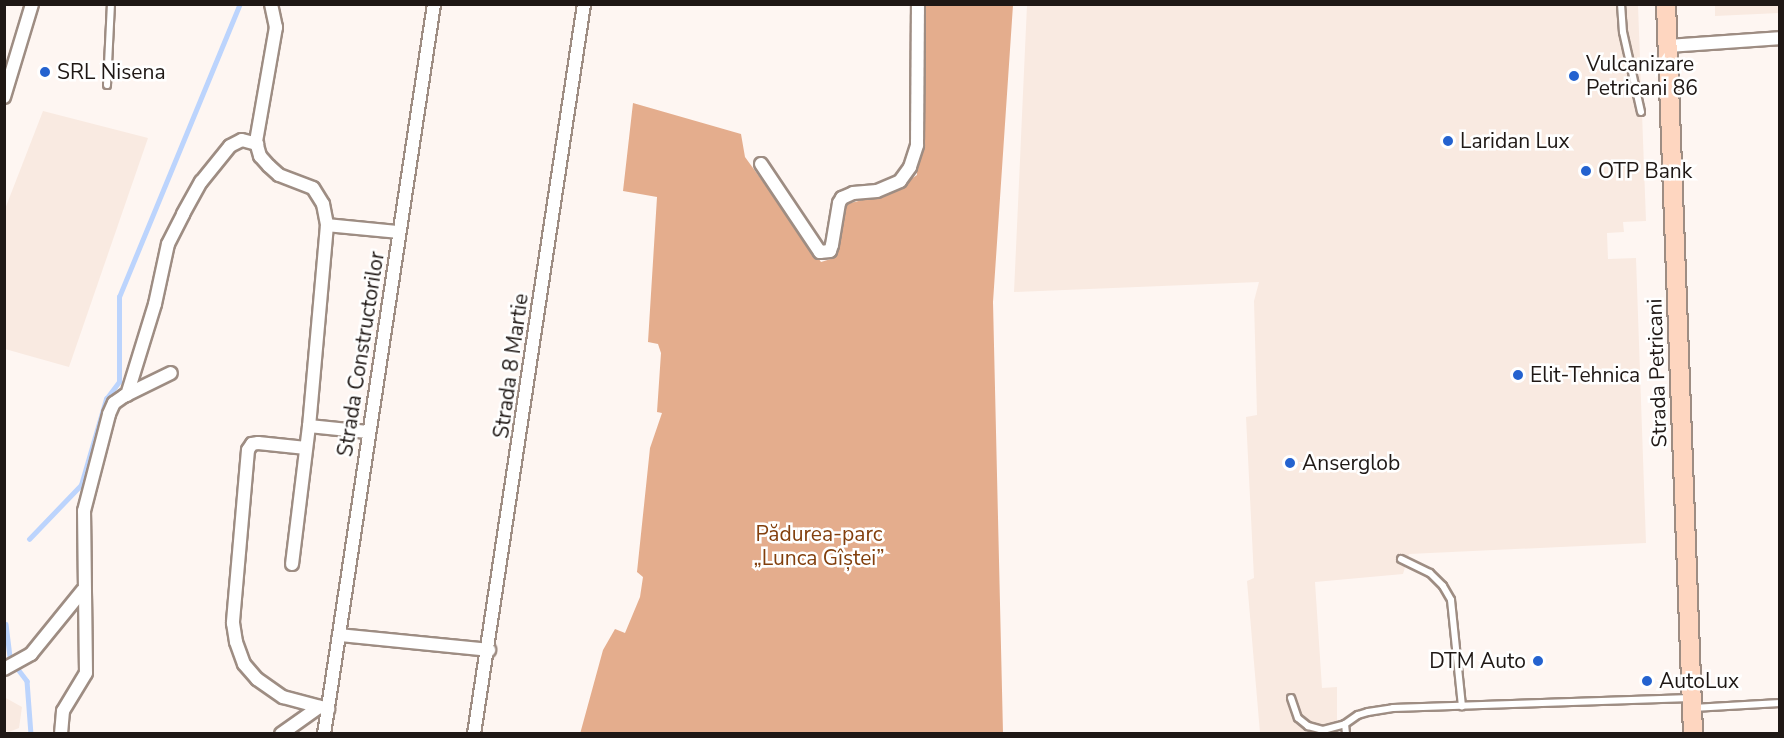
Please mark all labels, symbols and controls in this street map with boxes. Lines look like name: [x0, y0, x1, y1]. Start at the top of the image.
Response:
place label: Vulcanizare Petricani 86: [1586, 51, 1698, 101]
place label: SRL Nisena: [57, 59, 166, 85]
marker: SRL Nisena: [38, 65, 52, 79]
marker: Vulcanizare Petricani 86: [1567, 69, 1581, 83]
place label: Laridan Lux: [1460, 128, 1570, 154]
marker: Laridan Lux: [1441, 134, 1455, 148]
place label: OTP Bank: [1598, 158, 1692, 184]
marker: OTP Bank: [1579, 164, 1593, 178]
street label: Strada Constructorilor: [332, 250, 390, 458]
street label: Strada 8 Martie: [488, 292, 534, 440]
street label: Strada Petricani: [1642, 298, 1672, 448]
place label: Elit-Tehnica: [1530, 362, 1640, 388]
marker: Elit-Tehnica: [1511, 368, 1525, 382]
place label: Anserglob: [1302, 450, 1400, 476]
marker: Anserglob: [1283, 456, 1297, 470]
park label: Pădurea-parc „Lunca Gîștei”: [753, 521, 885, 571]
place label: DTM Auto: [1429, 648, 1526, 674]
marker: DTM Auto: [1531, 654, 1545, 668]
place label: AutoLux: [1659, 668, 1739, 694]
marker: AutoLux: [1640, 674, 1654, 688]

